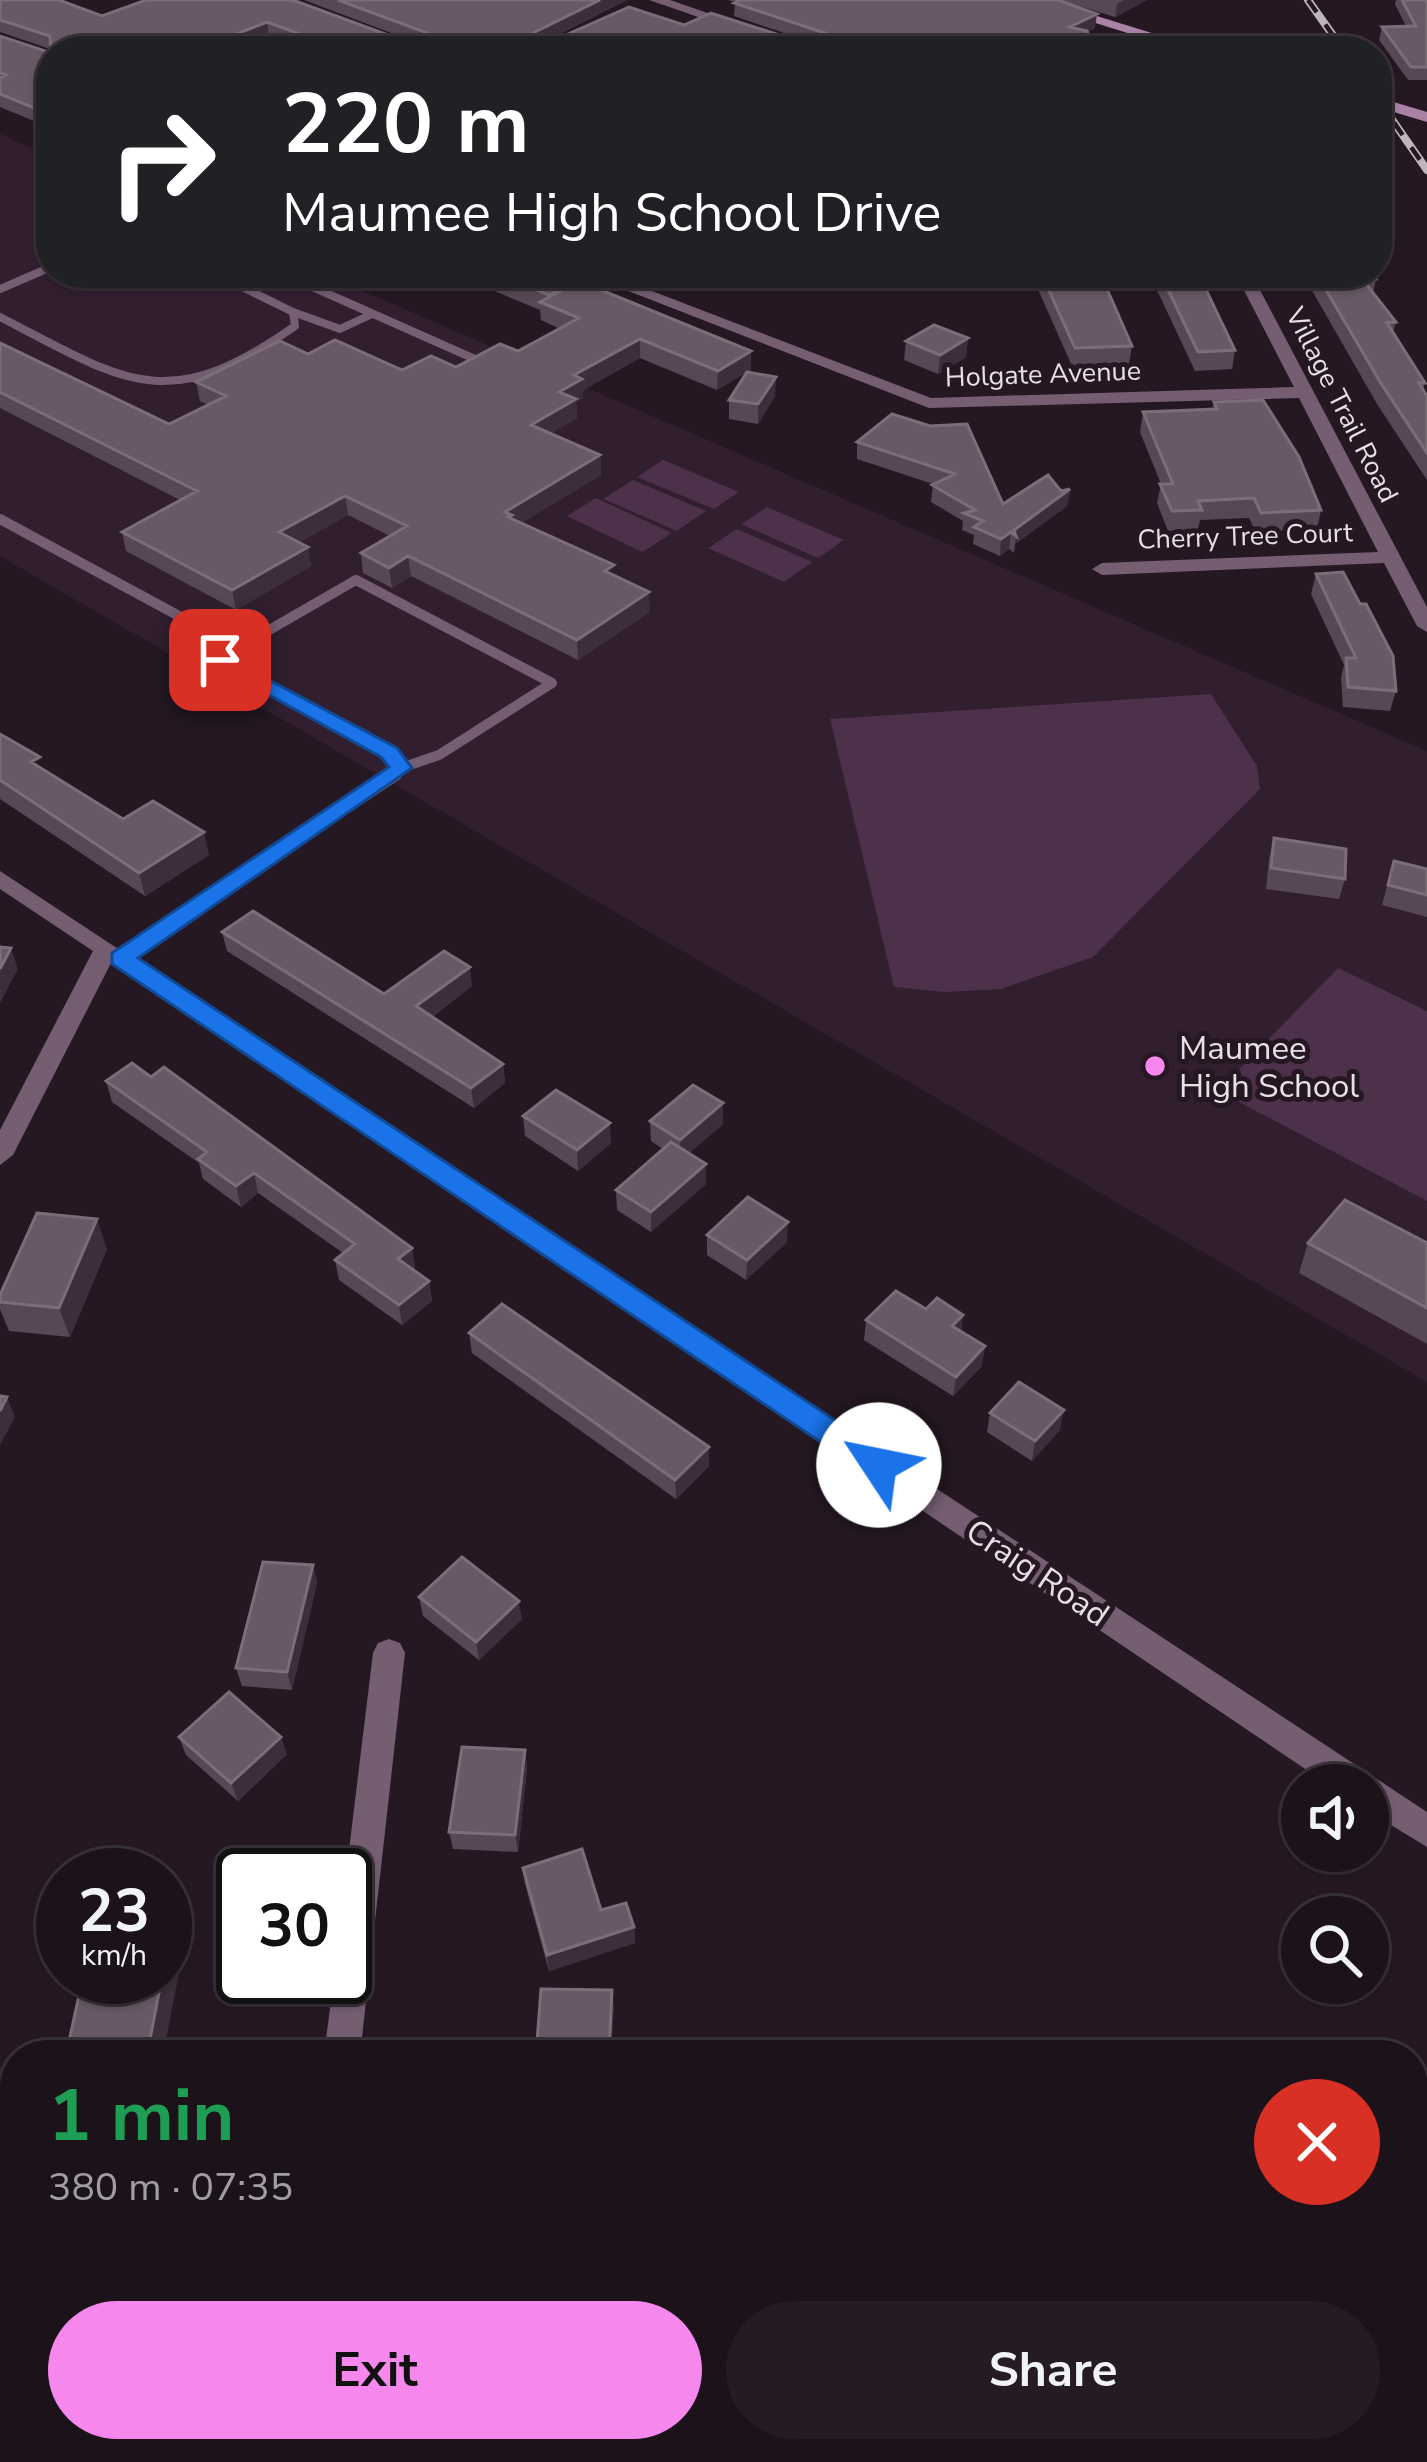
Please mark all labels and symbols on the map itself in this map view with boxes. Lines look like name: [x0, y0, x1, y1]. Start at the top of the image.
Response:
street label: Village Trail Road: [1276, 300, 1407, 509]
street label: Holgate Avenue: [944, 353, 1142, 396]
street label: Cherry Tree Court: [1137, 514, 1354, 559]
pin: [169, 609, 271, 711]
place label: Maumee High School: [1179, 1026, 1359, 1109]
marker: Maumee High School: [1142, 1053, 1168, 1079]
position arrow: [816, 1402, 942, 1528]
street label: Craig Road: [957, 1509, 1118, 1638]
speed limit sign: 30: [216, 1848, 372, 2004]

